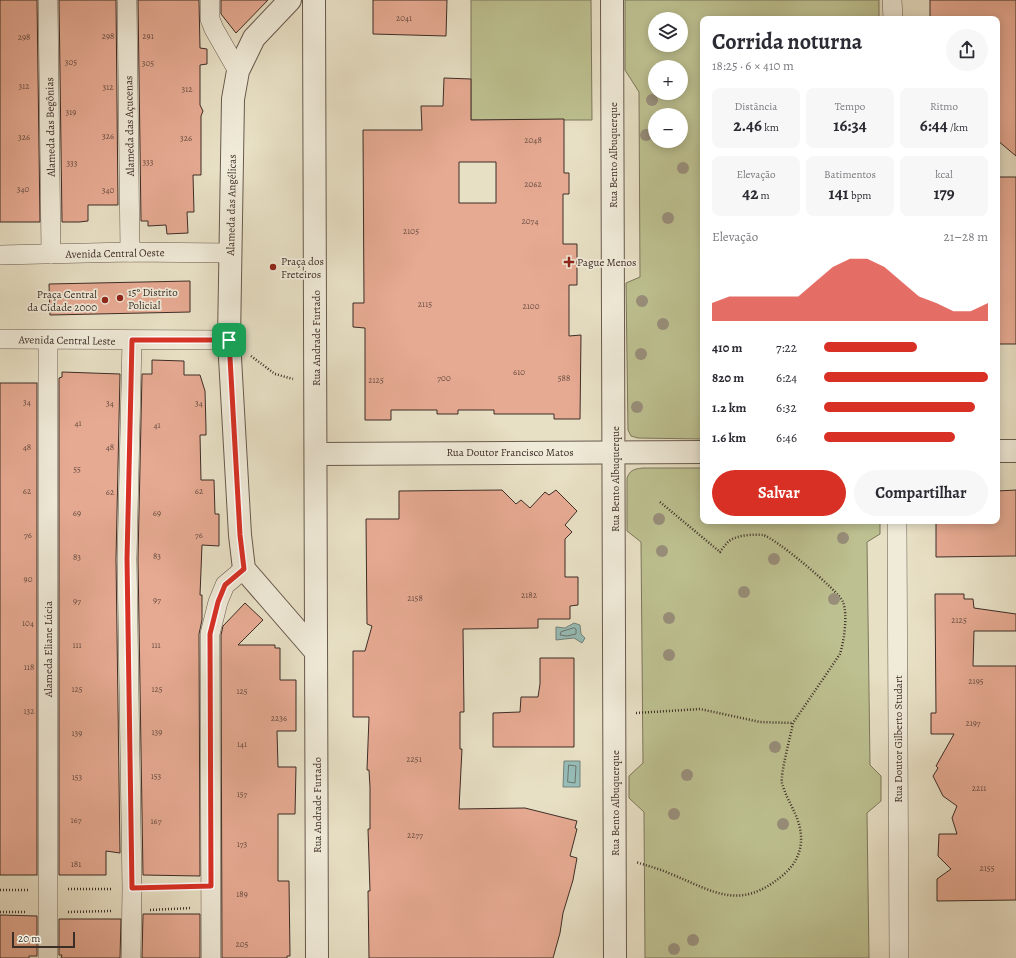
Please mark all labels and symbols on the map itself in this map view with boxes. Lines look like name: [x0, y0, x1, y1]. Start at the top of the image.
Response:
house number: 2041: [396, 12, 412, 24]
house number: 298: [102, 30, 114, 42]
house number: 291: [142, 30, 154, 42]
house number: 298: [18, 31, 30, 43]
house number: 305: [65, 56, 77, 68]
house number: 305: [142, 57, 154, 69]
street label: Alameda das Açucenas: [121, 75, 138, 178]
street label: Alameda das Begônias: [42, 77, 59, 178]
house number: 312: [18, 80, 30, 92]
house number: 312: [102, 81, 114, 93]
house number: 312: [181, 83, 193, 95]
street label: Rua Bento Albuquerque: [606, 102, 621, 208]
house number: 319: [66, 106, 76, 118]
house number: 326: [102, 130, 114, 142]
house number: 326: [18, 131, 30, 143]
house number: 326: [180, 132, 192, 144]
house number: 2048: [524, 134, 542, 146]
street label: Alameda das Angélicas: [223, 154, 240, 257]
house number: 333: [142, 156, 154, 168]
house number: 333: [66, 157, 78, 169]
house number: 2062: [524, 178, 542, 190]
house number: 340: [17, 183, 30, 195]
house number: 340: [102, 184, 115, 196]
house number: 2074: [522, 215, 538, 227]
house number: 2105: [403, 225, 419, 237]
street label: Avenida Central Oeste: [64, 245, 165, 262]
place label: Praça dos Freteiros: [281, 254, 324, 282]
place label: Pague Menos: [577, 255, 637, 270]
marker: Pague Menos: [564, 257, 574, 267]
marker: Praça dos Freteiros: [268, 262, 278, 272]
place label: 15º Distrito Policial: [128, 285, 178, 313]
place label: Praça Central da Cidade 2000: [27, 287, 97, 315]
street label: Rua Andrade Furtado: [309, 289, 324, 386]
marker: 15º Distrito Policial: [115, 293, 125, 303]
marker: Praça Central da Cidade 2000: [100, 295, 110, 305]
house number: 2115: [418, 298, 432, 310]
house number: 2100: [523, 300, 540, 312]
pin: [212, 323, 246, 357]
street label: Avenida Central Leste: [17, 332, 116, 349]
house number: 610: [513, 366, 525, 378]
house number: 700: [437, 372, 451, 384]
house number: 588: [558, 372, 570, 384]
house number: 2125: [368, 374, 384, 386]
house number: 34: [23, 396, 31, 408]
house number: 34: [106, 397, 114, 409]
house number: 34: [195, 397, 203, 409]
house number: 41: [74, 417, 82, 429]
house number: 41: [153, 419, 161, 431]
street label: Rua Bento Albuquerque: [608, 426, 623, 532]
house number: 48: [23, 441, 31, 453]
house number: 48: [106, 441, 114, 453]
street label: Rua Doutor Francisco Matos: [446, 445, 574, 460]
house number: 55: [73, 463, 81, 475]
house number: 62: [23, 485, 32, 497]
house number: 62: [195, 485, 204, 497]
house number: 62: [106, 486, 115, 498]
house number: 69: [73, 507, 81, 519]
house number: 69: [153, 507, 161, 519]
house number: 76: [24, 529, 32, 541]
house number: 76: [195, 529, 203, 541]
house number: 83: [153, 550, 161, 562]
house number: 83: [73, 551, 81, 563]
house number: 90: [24, 573, 33, 585]
house number: 2182: [521, 589, 538, 601]
house number: 2158: [407, 592, 423, 604]
house number: 97: [153, 594, 161, 606]
house number: 97: [73, 595, 81, 607]
street label: Alameda Eliane Lúcia: [41, 600, 56, 698]
house number: 2125: [951, 614, 967, 626]
house number: 104: [22, 617, 34, 629]
house number: 111: [72, 639, 82, 651]
house number: 111: [151, 639, 161, 651]
house number: 118: [24, 661, 34, 673]
street label: Rua Doutor Gilberto Studart: [891, 675, 906, 803]
house number: 2195: [968, 675, 984, 687]
house number: 125: [71, 683, 83, 695]
house number: 125: [151, 683, 163, 695]
house number: 125: [236, 685, 248, 697]
house number: 132: [23, 705, 35, 717]
house number: 2236: [271, 712, 287, 724]
house number: 2197: [965, 717, 981, 729]
house number: 139: [152, 726, 162, 738]
house number: 139: [72, 727, 82, 739]
house number: 141: [237, 738, 247, 750]
street label: Rua Bento Albuquerque: [608, 750, 623, 856]
house number: 2251: [406, 753, 422, 765]
street label: Rua Andrade Furtado: [310, 756, 325, 853]
house number: 153: [151, 770, 162, 782]
house number: 153: [72, 771, 83, 783]
house number: 2211: [972, 782, 986, 794]
house number: 157: [237, 788, 248, 800]
house number: 167: [70, 814, 82, 826]
house number: 167: [150, 815, 162, 827]
house number: 2277: [407, 829, 423, 841]
house number: 173: [237, 838, 248, 850]
house number: 181: [71, 858, 81, 870]
house number: 2155: [979, 862, 995, 874]
house number: 189: [236, 888, 248, 900]
scale bar: [12, 930, 75, 949]
house number: 205: [236, 938, 249, 950]

